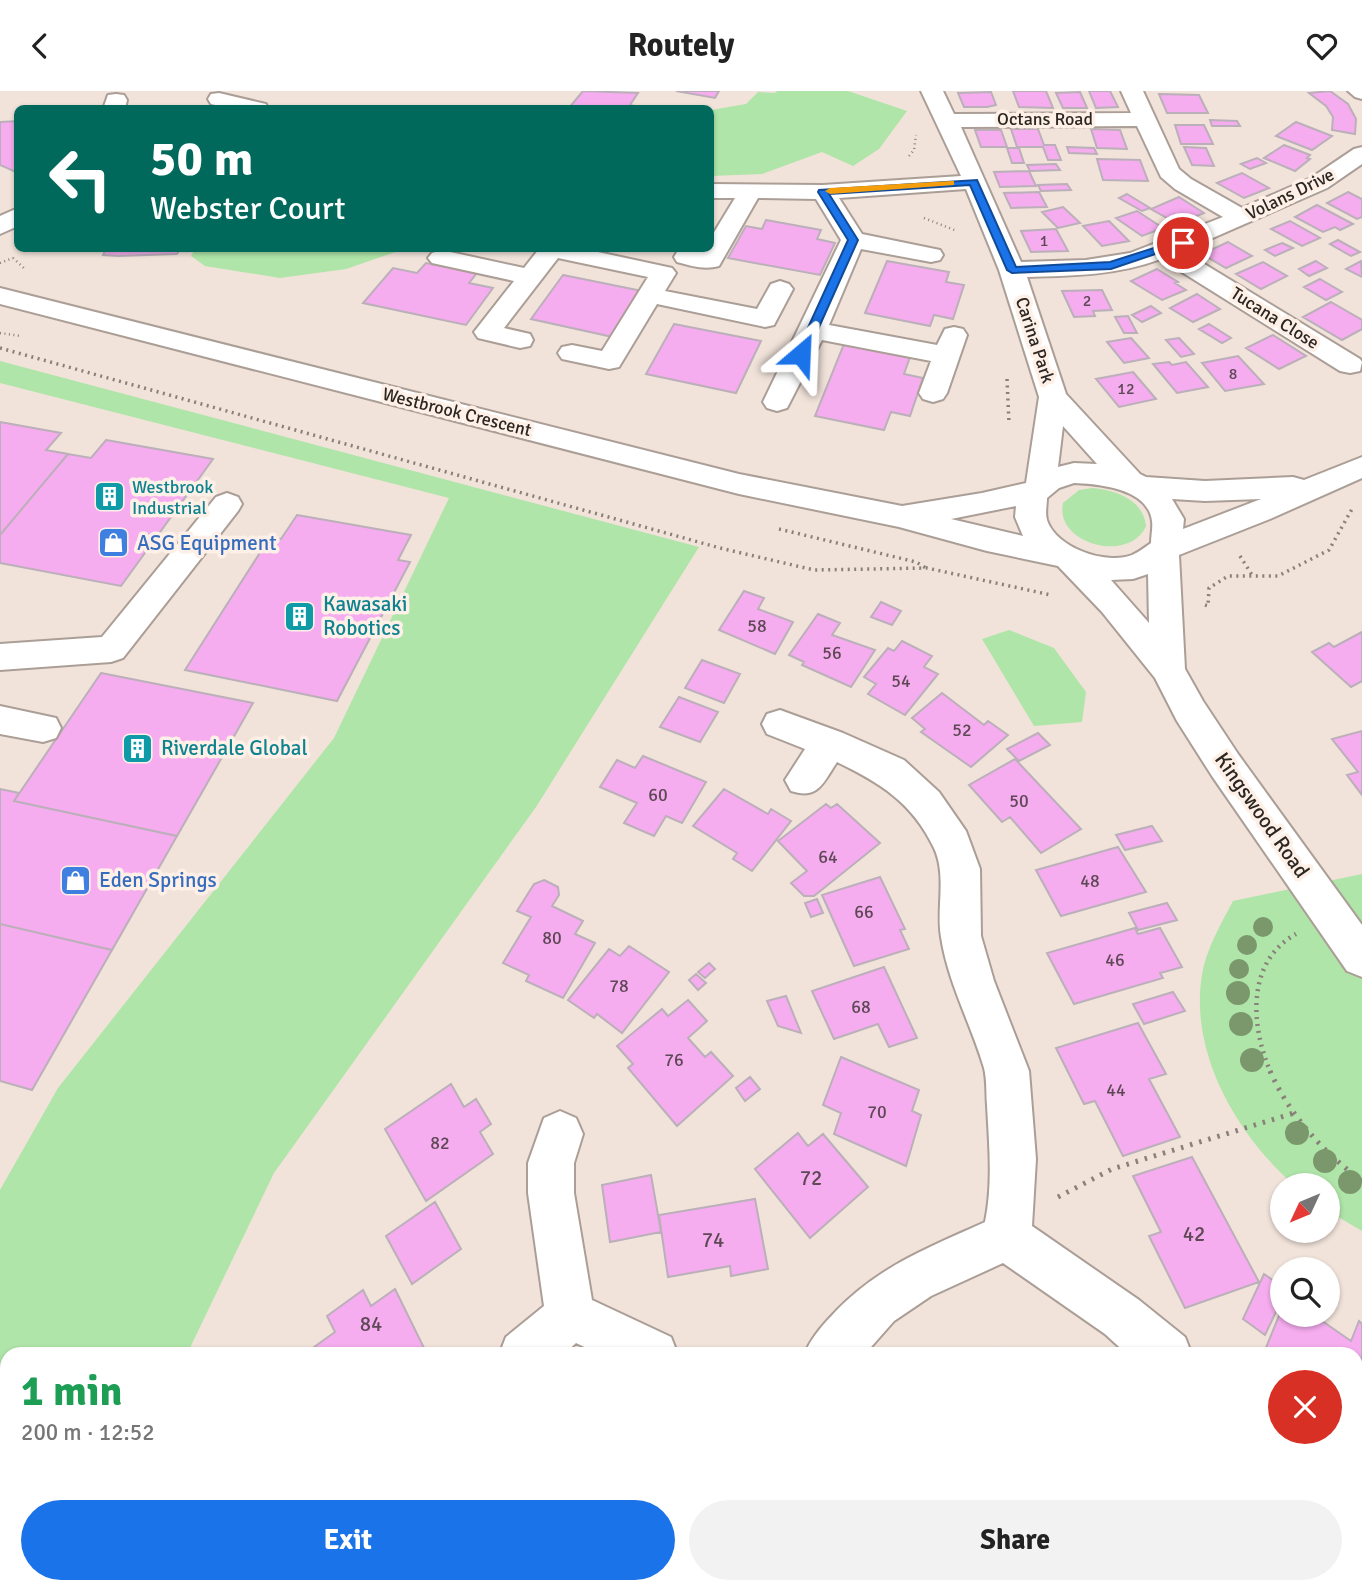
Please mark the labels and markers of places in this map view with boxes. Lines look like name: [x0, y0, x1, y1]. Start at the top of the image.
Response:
pin: [1153, 213, 1213, 273]
place label: Westbrook Industrial: [132, 476, 213, 519]
building icon: Westbrook Industrial: [92, 480, 126, 514]
shop icon: ASG Equipment: [97, 526, 131, 560]
place label: ASG Equipment: [137, 530, 277, 556]
place label: Kawasaki Robotics: [323, 591, 407, 641]
building icon: Kawasaki Robotics: [283, 599, 317, 633]
building icon: Riverdale Global: [121, 731, 155, 765]
place label: Riverdale Global: [161, 735, 308, 761]
shop icon: Eden Springs: [59, 863, 93, 897]
place label: Eden Springs: [99, 867, 217, 893]

